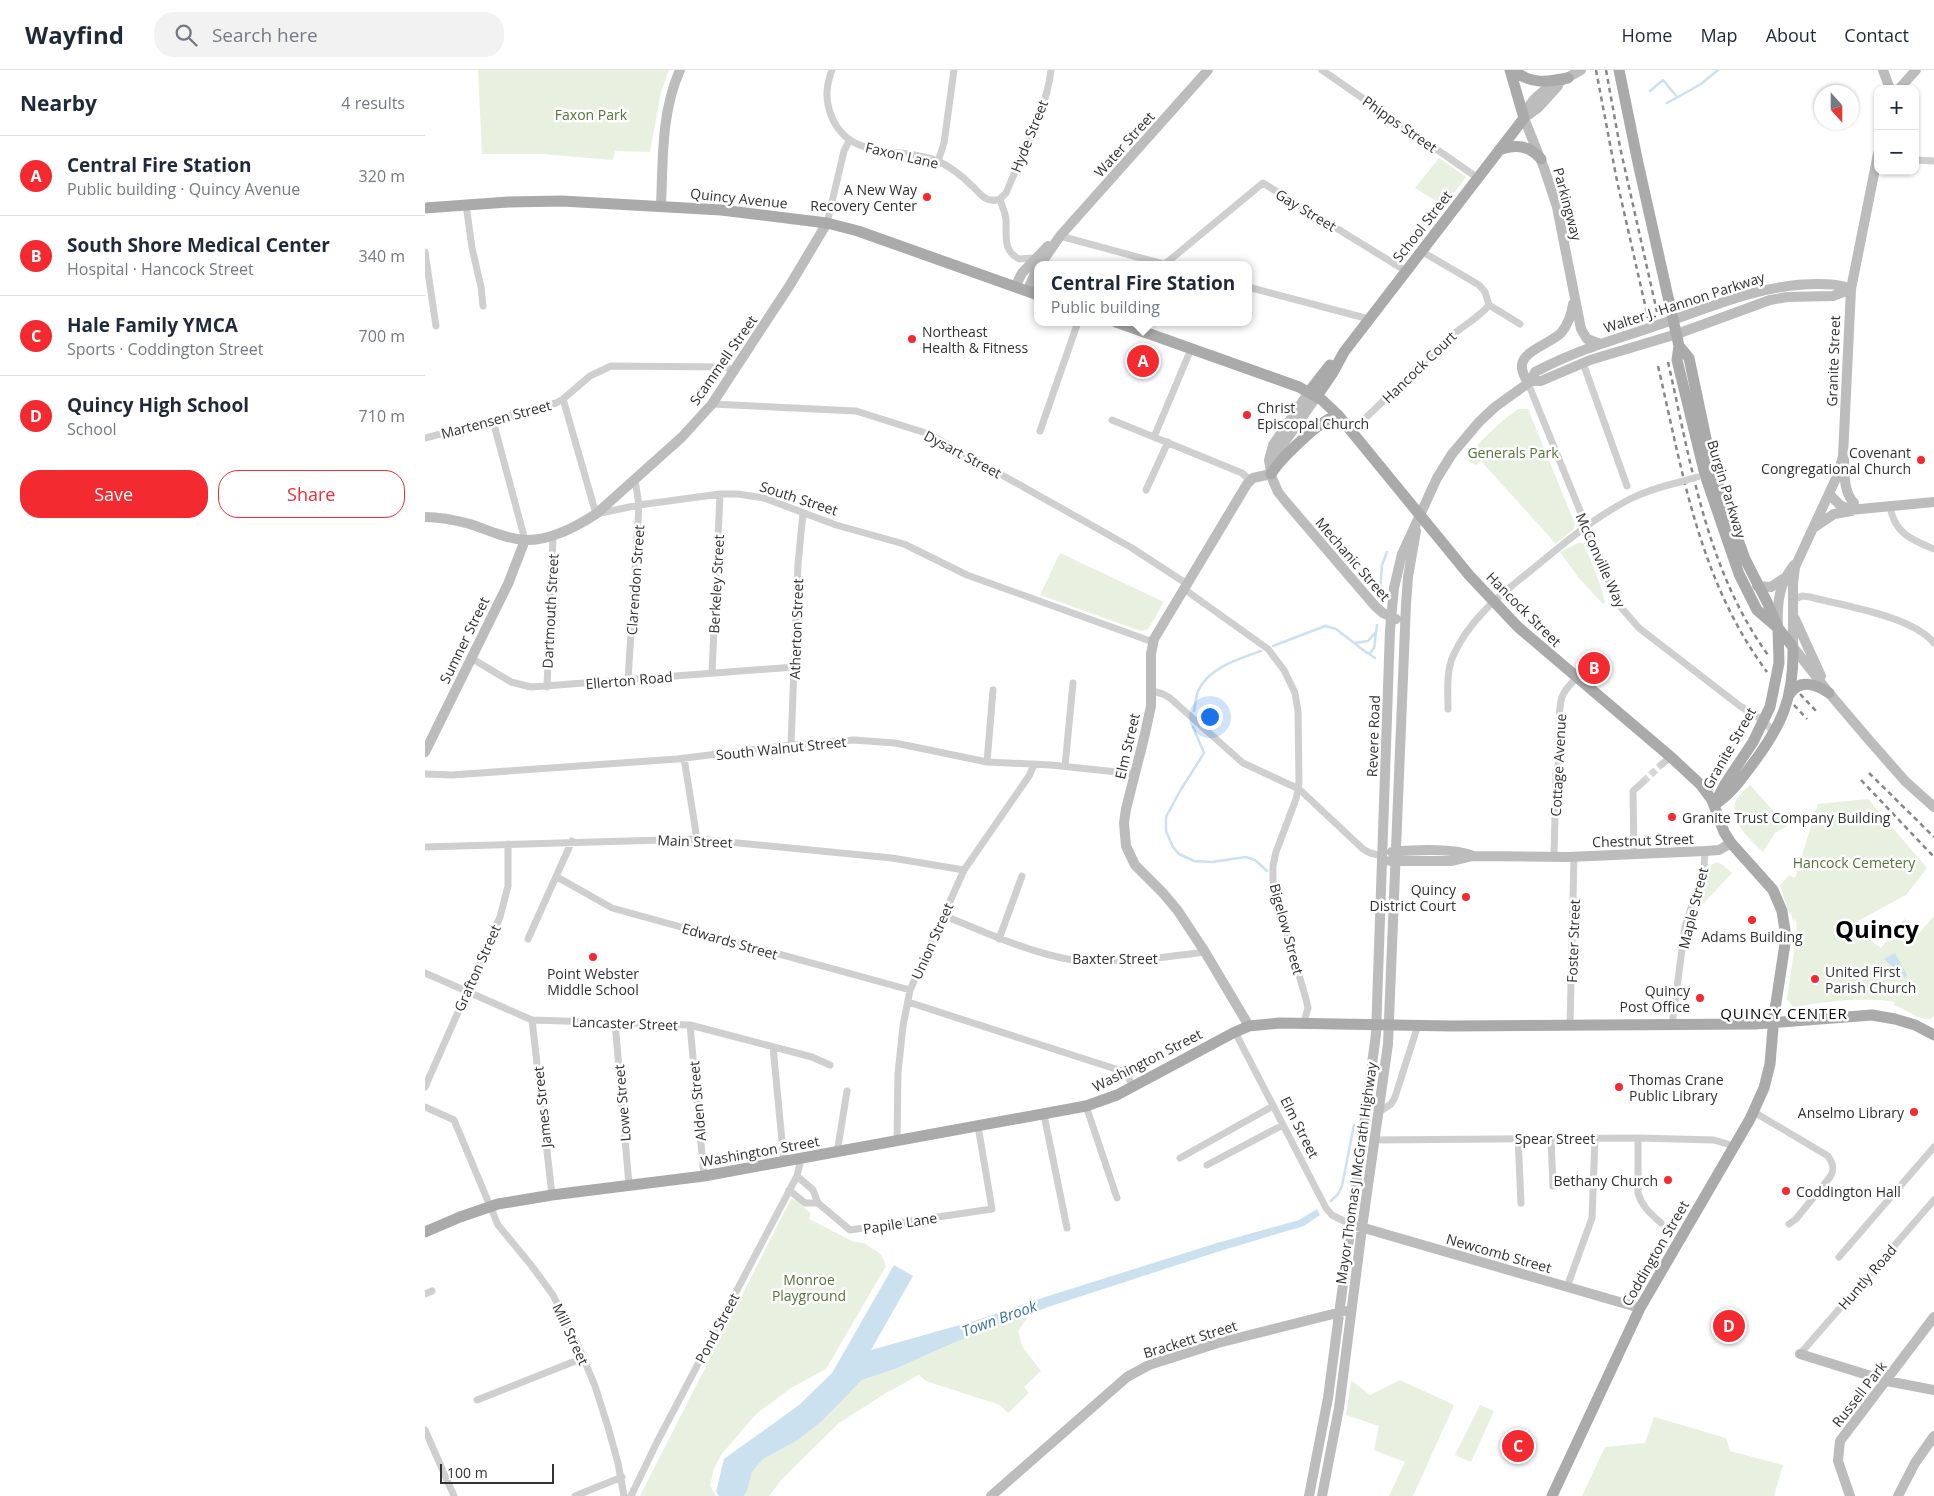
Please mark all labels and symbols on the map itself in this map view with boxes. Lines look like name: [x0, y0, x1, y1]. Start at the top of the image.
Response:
north arrow: [1814, 85, 1859, 130]
street label: Phipps Street: [1359, 91, 1441, 157]
street label: Hyde Street: [1006, 97, 1052, 175]
park label: Faxon Park: [555, 105, 628, 124]
street label: Water Street: [1089, 107, 1159, 181]
street label: Faxon Lane: [864, 137, 941, 173]
street label: Parkingway: [1549, 165, 1587, 243]
place label: A New Way Recovery Center: [810, 180, 918, 215]
street label: Quincy Avenue: [689, 183, 789, 213]
street label: Gay Street: [1272, 184, 1340, 236]
street label: School Street: [1388, 186, 1456, 266]
marker: A New Way Recovery Center: [921, 191, 933, 203]
street label: Walter J. Hannon Parkway: [1601, 267, 1768, 337]
street label: Scammell Street: [685, 311, 761, 409]
street label: Granite Street: [1822, 315, 1844, 407]
place label: Northeast Health & Fitness: [922, 322, 1028, 357]
street label: Hancock Court: [1378, 327, 1460, 407]
marker: Northeast Health & Fitness: [906, 333, 918, 345]
pin: A: [1127, 342, 1159, 380]
street label: Martensen Street: [439, 395, 553, 443]
place label: Christ Episcopal Church: [1257, 398, 1369, 433]
marker: Christ Episcopal Church: [1241, 409, 1253, 421]
street label: Dysart Street: [921, 426, 1005, 482]
street label: Burgin Parkway: [1703, 438, 1751, 541]
park label: Generals Park: [1467, 443, 1559, 462]
place label: Covenant Congregational Church: [1761, 443, 1911, 478]
marker: Covenant Congregational Church: [1915, 454, 1927, 466]
street label: South Street: [758, 476, 840, 520]
street label: McConville Way: [1572, 510, 1631, 611]
street label: Mechanic Street: [1311, 513, 1395, 605]
street label: Clarendon Street: [622, 524, 648, 636]
street label: Berkeley Street: [704, 534, 728, 634]
street label: Dartmouth Street: [538, 553, 562, 669]
street label: Hancock Street: [1482, 567, 1566, 651]
street label: Atherton Street: [785, 578, 807, 680]
street label: Sumner Street: [435, 594, 493, 686]
pin: B: [1578, 649, 1610, 687]
street label: Ellerton Road: [585, 667, 673, 693]
street label: Revere Road: [1362, 695, 1384, 777]
your location: [1197, 704, 1223, 730]
street label: Granite Street: [1698, 704, 1760, 792]
street label: Elm Street: [1110, 711, 1144, 781]
street label: Cottage Avenue: [1546, 713, 1570, 817]
street label: South Walnut Street: [715, 732, 847, 764]
place label: Granite Trust Company Building: [1682, 808, 1891, 827]
marker: Granite Trust Company Building: [1666, 811, 1678, 823]
street label: Chestnut Street: [1592, 829, 1694, 851]
street label: Main Street: [657, 830, 733, 852]
park label: Hancock Cemetery: [1793, 853, 1916, 872]
street label: Maple Street: [1674, 865, 1712, 951]
place label: Quincy District Court: [1370, 880, 1457, 915]
street label: Bigelow Street: [1266, 881, 1308, 977]
marker: Quincy District Court: [1460, 891, 1472, 903]
street label: Foster Street: [1562, 899, 1584, 983]
street label: Union Street: [907, 900, 957, 982]
district label: Quincy: [1835, 912, 1919, 945]
marker: Adams Building: [1746, 914, 1758, 926]
street label: Edwards Street: [680, 918, 780, 964]
street label: Grafton Street: [449, 922, 505, 1014]
place label: Adams Building: [1701, 927, 1803, 946]
street label: Baxter Street: [1072, 949, 1158, 968]
marker: Point Webster Middle School: [587, 951, 599, 963]
place label: United First Parish Church: [1825, 962, 1916, 997]
place label: Point Webster Middle School: [547, 964, 639, 999]
marker: United First Parish Church: [1809, 973, 1821, 985]
place label: Quincy Post Office: [1619, 981, 1691, 1016]
marker: Quincy Post Office: [1694, 992, 1706, 1004]
district label: QUINCY CENTER: [1720, 1003, 1848, 1023]
street label: Lancaster Street: [572, 1012, 678, 1034]
street label: Washington Street: [1089, 1024, 1205, 1096]
street label: Alden Street: [684, 1060, 710, 1142]
street label: Mayor Thomas J McGrath Highway: [1331, 1060, 1381, 1285]
street label: Lowe Street: [609, 1064, 635, 1142]
street label: James Street: [528, 1065, 556, 1151]
place label: Thomas Crane Public Library: [1629, 1070, 1724, 1105]
marker: Thomas Crane Public Library: [1613, 1081, 1625, 1093]
street label: Elm Street: [1276, 1093, 1324, 1161]
place label: Anselmo Library: [1798, 1103, 1905, 1122]
marker: Anselmo Library: [1908, 1106, 1920, 1118]
street label: Spear Street: [1515, 1129, 1595, 1148]
street label: Washington Street: [699, 1131, 821, 1171]
place label: Bethany Church: [1553, 1171, 1658, 1190]
marker: Bethany Church: [1662, 1174, 1674, 1186]
place label: Coddington Hall: [1796, 1182, 1901, 1201]
marker: Coddington Hall: [1780, 1185, 1792, 1197]
street label: Coddington Street: [1617, 1197, 1693, 1309]
street label: Papile Lane: [862, 1208, 939, 1238]
street label: Newcomb Street: [1444, 1229, 1554, 1277]
street label: Huntly Road: [1834, 1241, 1900, 1313]
park label: Monroe Playground: [772, 1270, 846, 1305]
street label: Pond Street: [691, 1290, 743, 1366]
water label: Town Brook: [959, 1295, 1040, 1341]
street label: Mill Street: [548, 1300, 594, 1368]
pin: D: [1713, 1307, 1745, 1345]
street label: Brackett Street: [1141, 1316, 1239, 1362]
street label: Russell Park: [1827, 1357, 1891, 1431]
pin: C: [1502, 1427, 1534, 1465]
scale bar: [440, 1461, 554, 1484]

